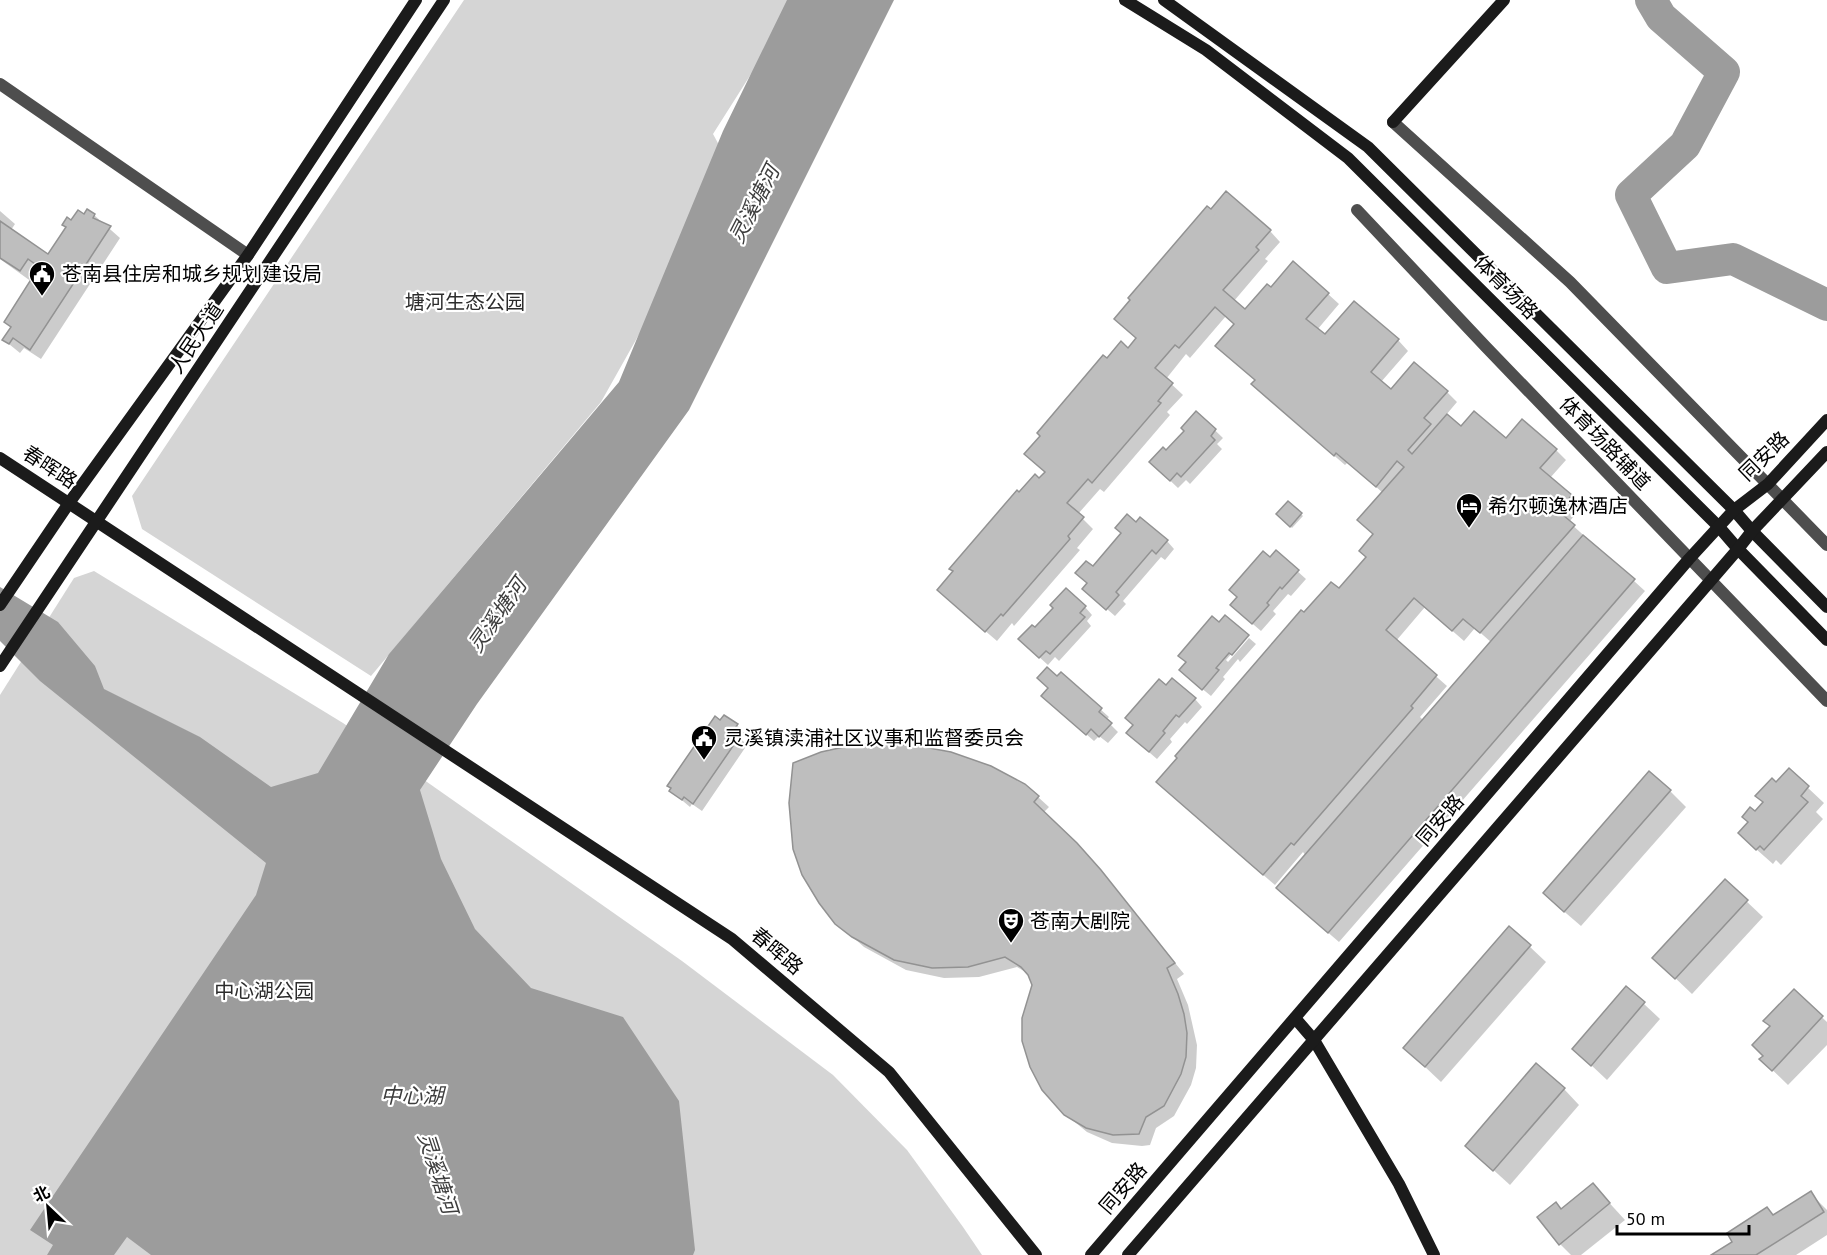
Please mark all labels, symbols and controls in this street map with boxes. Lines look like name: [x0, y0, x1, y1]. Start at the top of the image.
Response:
water label: 灵溪塘河: [723, 157, 787, 248]
street label: 体育场路: [1469, 250, 1543, 324]
public building icon: 苍南县住房和城乡规划建设局: [27, 259, 57, 297]
place label: 苍南县住房和城乡规划建设局: [62, 261, 322, 287]
park label: 塘河生态公园: [405, 289, 525, 315]
street label: 人民大道: [163, 298, 229, 378]
street label: 体育场路辅道: [1554, 391, 1656, 495]
street label: 同安路: [1733, 426, 1795, 486]
street label: 春晖路: [18, 440, 82, 494]
hotel icon: 希尔顿逸林酒店: [1454, 491, 1484, 529]
place label: 希尔顿逸林酒店: [1488, 493, 1628, 519]
water label: 灵溪塘河: [462, 570, 534, 657]
public building icon: 灵溪镇渎浦社区议事和监督委员会: [689, 723, 719, 761]
place label: 灵溪镇渎浦社区议事和监督委员会: [724, 725, 1024, 751]
street label: 同安路: [1411, 789, 1469, 851]
theatre icon: 苍南大剧院: [996, 906, 1026, 944]
place label: 苍南大剧院: [1030, 908, 1130, 934]
street label: 春晖路: [746, 922, 808, 980]
park label: 中心湖公园: [214, 978, 314, 1004]
water label: 中心湖: [381, 1082, 446, 1109]
water label: 灵溪塘河: [412, 1129, 465, 1221]
street label: 同安路: [1094, 1157, 1152, 1219]
north arrow: [18, 1177, 78, 1237]
text: 北: [30, 1181, 53, 1206]
scale bar: [1617, 1198, 1749, 1236]
text: 50 m: [1626, 1207, 1665, 1230]

